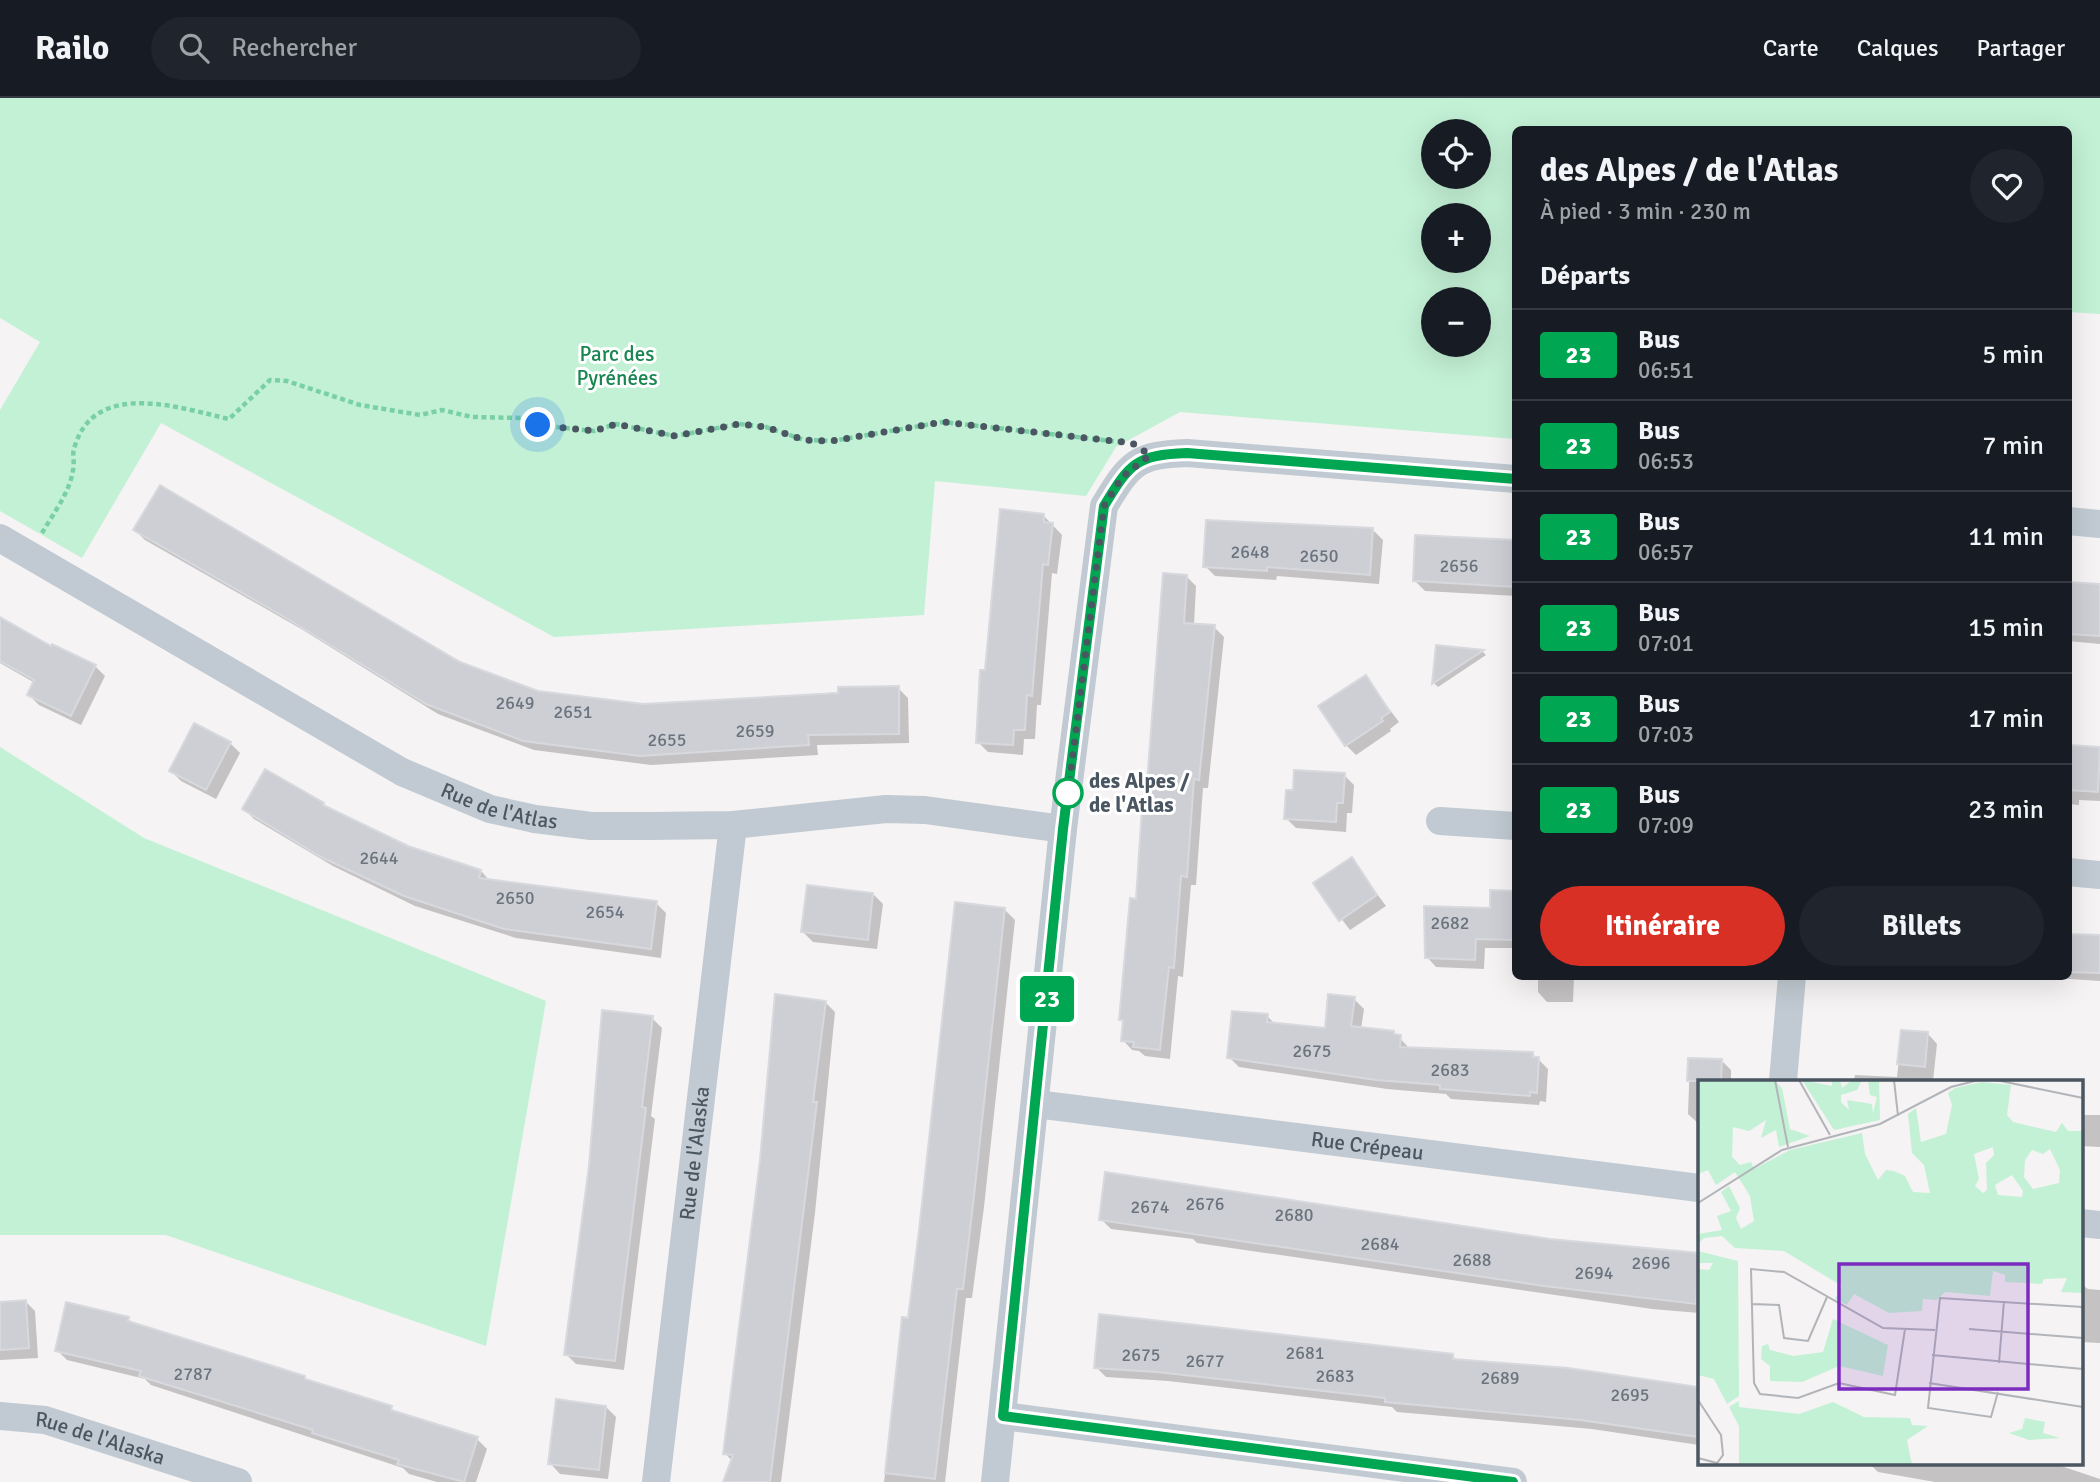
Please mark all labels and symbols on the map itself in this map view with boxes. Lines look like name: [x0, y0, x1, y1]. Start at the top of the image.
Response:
park label: Parc des Pyrénées: [576, 341, 658, 391]
your location: [520, 407, 555, 442]
house number: 2648: [1231, 541, 1269, 563]
house number: 2650: [1300, 545, 1338, 567]
house number: 2656: [1440, 555, 1478, 577]
house number: 2649: [496, 692, 534, 714]
house number: 2651: [554, 701, 592, 723]
house number: 2659: [736, 720, 774, 742]
house number: 2655: [648, 729, 686, 751]
place label: des Alpes / de l'Atlas: [1089, 768, 1190, 818]
street label: Rue de l'Atlas: [437, 777, 559, 835]
marker: des Alpes / de l'Atlas: [1053, 778, 1083, 808]
house number: 2644: [360, 847, 399, 869]
house number: 2650: [496, 887, 534, 909]
house number: 2654: [586, 901, 625, 923]
house number: 2682: [1431, 912, 1469, 934]
line badge: 23: [1016, 976, 1078, 1022]
house number: 2675: [1293, 1040, 1331, 1062]
house number: 2683: [1431, 1059, 1469, 1081]
inset map: [1698, 1080, 2082, 1464]
street label: Rue de l'Alaska: [674, 1085, 715, 1222]
street label: Rue Crépeau: [1310, 1126, 1425, 1166]
house number: 2676: [1186, 1193, 1224, 1215]
house number: 2674: [1131, 1196, 1170, 1218]
house number: 2680: [1275, 1204, 1313, 1226]
house number: 2684: [1361, 1233, 1400, 1255]
house number: 2688: [1453, 1249, 1491, 1271]
house number: 2696: [1632, 1252, 1670, 1274]
house number: 2694: [1575, 1262, 1614, 1284]
house number: 2681: [1286, 1342, 1324, 1364]
house number: 2675: [1122, 1344, 1160, 1366]
house number: 2677: [1186, 1350, 1224, 1372]
house number: 2787: [174, 1363, 212, 1385]
house number: 2683: [1316, 1365, 1354, 1387]
house number: 2689: [1481, 1367, 1519, 1389]
house number: 2695: [1611, 1384, 1649, 1406]
street label: Rue de l'Alaska: [34, 1406, 168, 1471]

